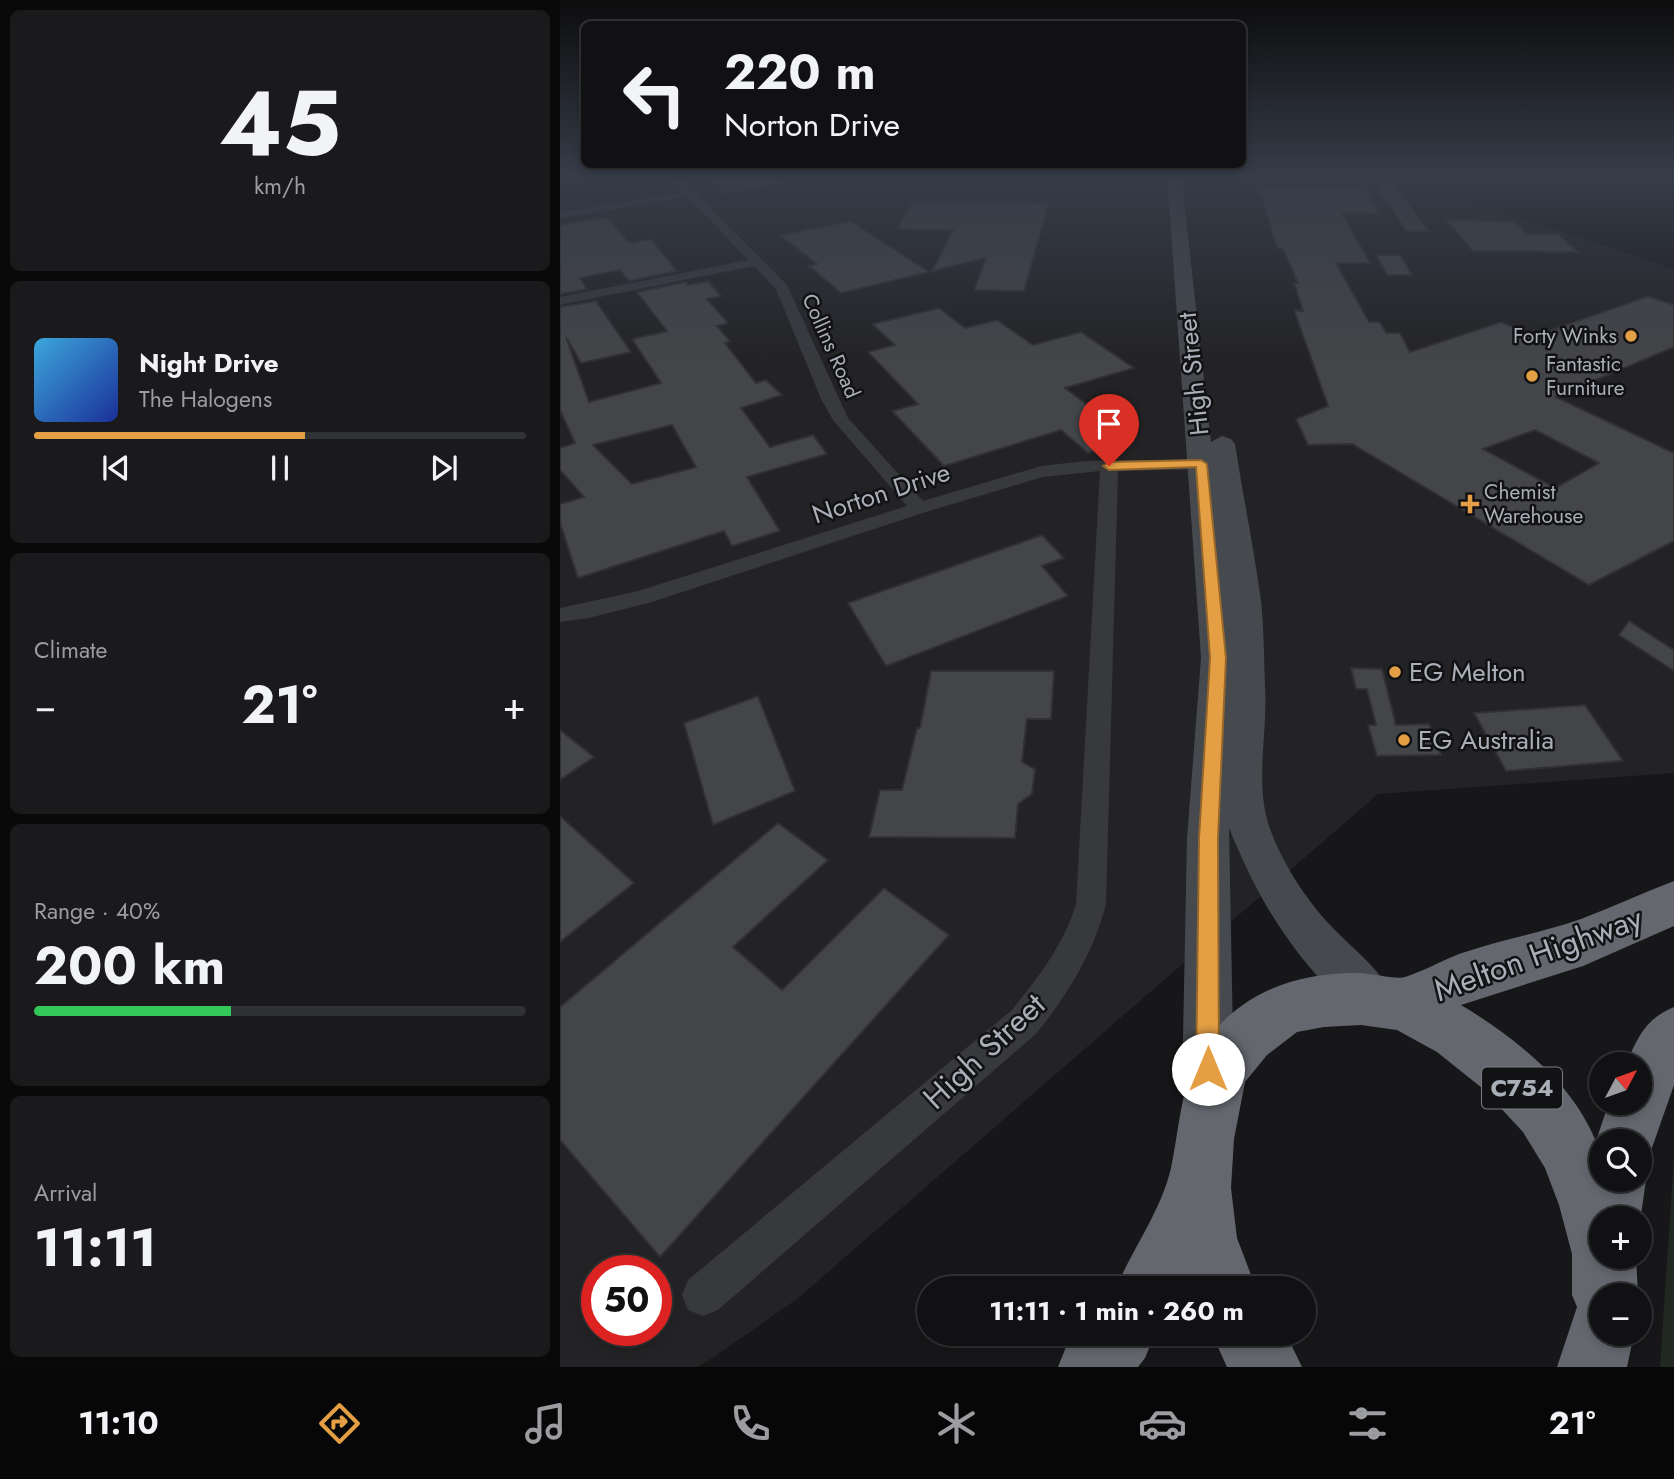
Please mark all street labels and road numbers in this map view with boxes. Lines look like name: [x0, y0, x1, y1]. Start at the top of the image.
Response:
street label: Collins Road: [795, 289, 867, 403]
street label: High Street: [1168, 310, 1218, 437]
street label: Norton Drive: [807, 453, 955, 533]
street label: Melton Highway: [1427, 895, 1649, 1013]
street label: High Street: [913, 982, 1056, 1120]
road number: C754: [1482, 1068, 1562, 1108]

